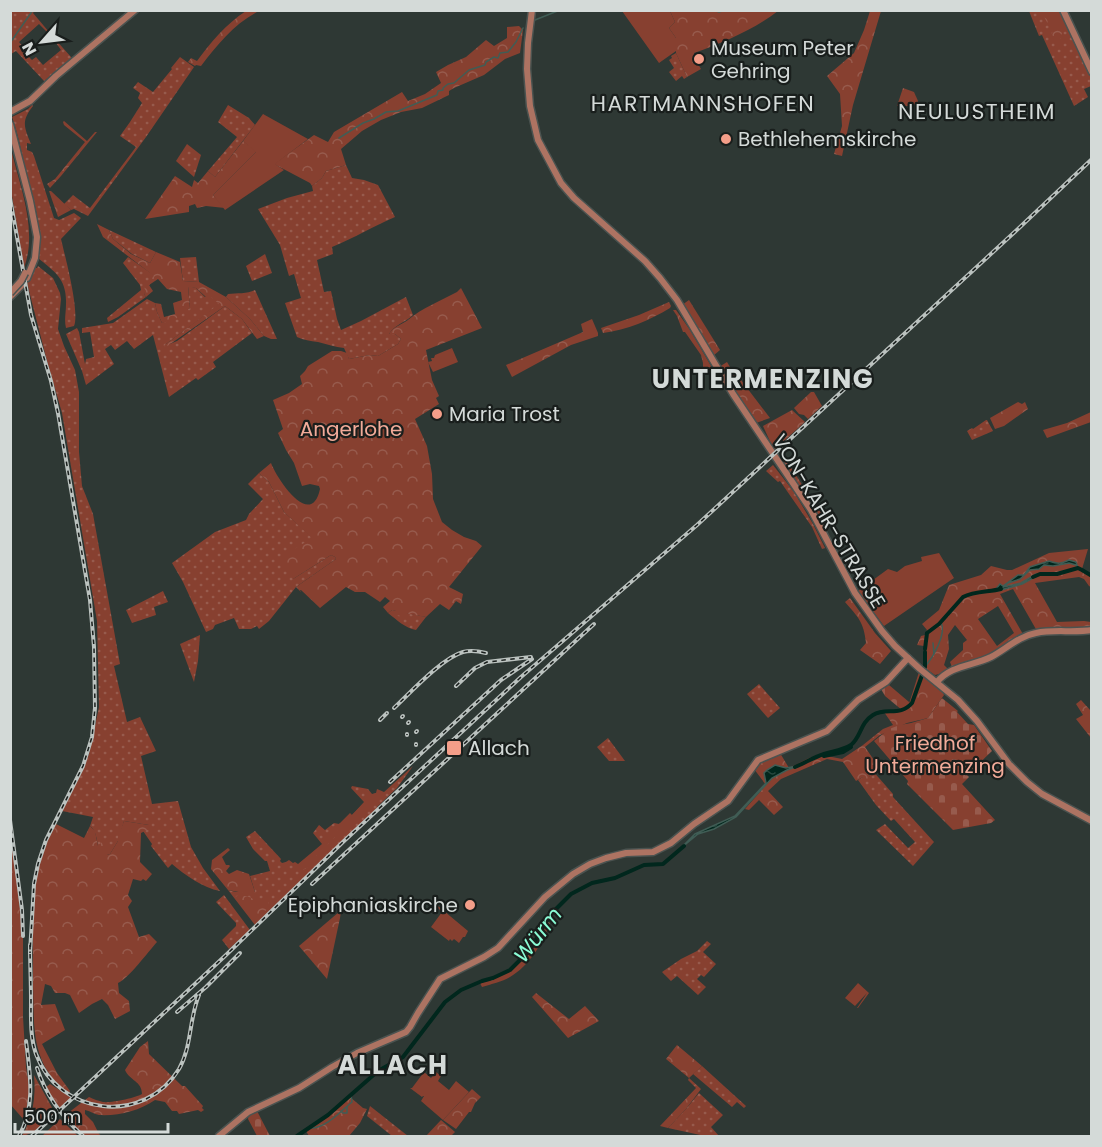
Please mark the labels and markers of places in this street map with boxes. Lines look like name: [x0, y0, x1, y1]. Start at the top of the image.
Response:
place label: Museum Peter Gehring: [711, 34, 854, 85]
marker: Museum Peter Gehring: [692, 52, 706, 66]
place label: Bethlehemskirche: [738, 125, 916, 153]
marker: Bethlehemskirche: [719, 132, 733, 146]
place label: Maria Trost: [449, 400, 560, 428]
marker: Maria Trost: [430, 407, 444, 421]
place label: Allach: [468, 734, 530, 762]
marker: Allach: [445, 739, 463, 757]
place label: Epiphaniaskirche: [288, 891, 458, 919]
marker: Epiphaniaskirche: [463, 898, 477, 912]

